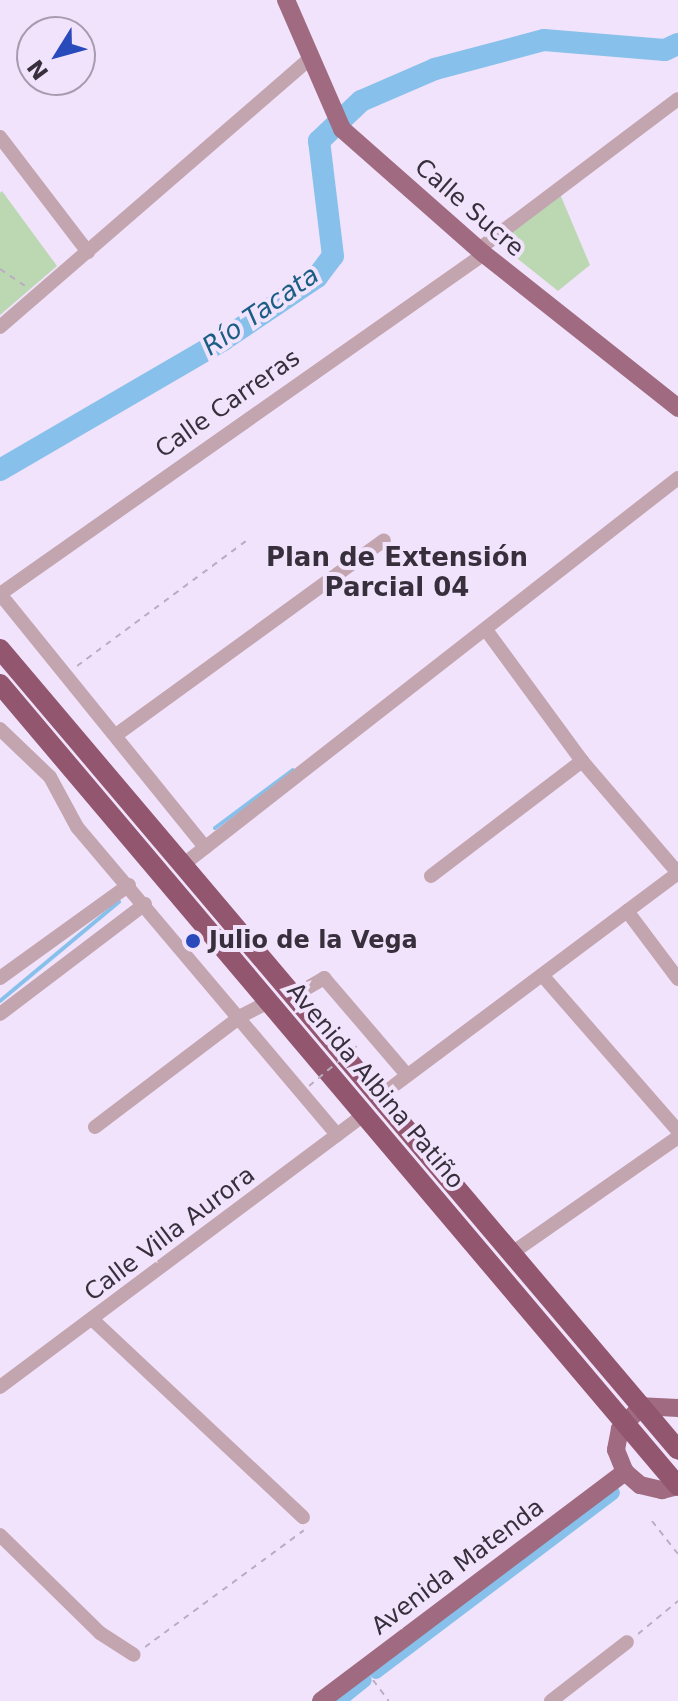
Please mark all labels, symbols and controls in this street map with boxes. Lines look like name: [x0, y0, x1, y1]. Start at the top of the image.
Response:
north arrow: [16, 16, 96, 96]
text: N: [23, 55, 54, 84]
street label: Calle Sucre: [409, 153, 529, 263]
water label: Río Tacata: [197, 260, 325, 362]
street label: Calle Carreras: [150, 344, 306, 464]
district label: Plan de Extensión Parcial 04: [266, 542, 528, 604]
place label: Julio de la Vega: [209, 927, 418, 955]
marker: Julio de la Vega: [184, 932, 202, 950]
street label: Avenida Albina Patiño: [280, 977, 470, 1195]
street label: Calle Villa Aurora: [79, 1161, 261, 1307]
street label: Avenida Matenda: [366, 1493, 550, 1641]

